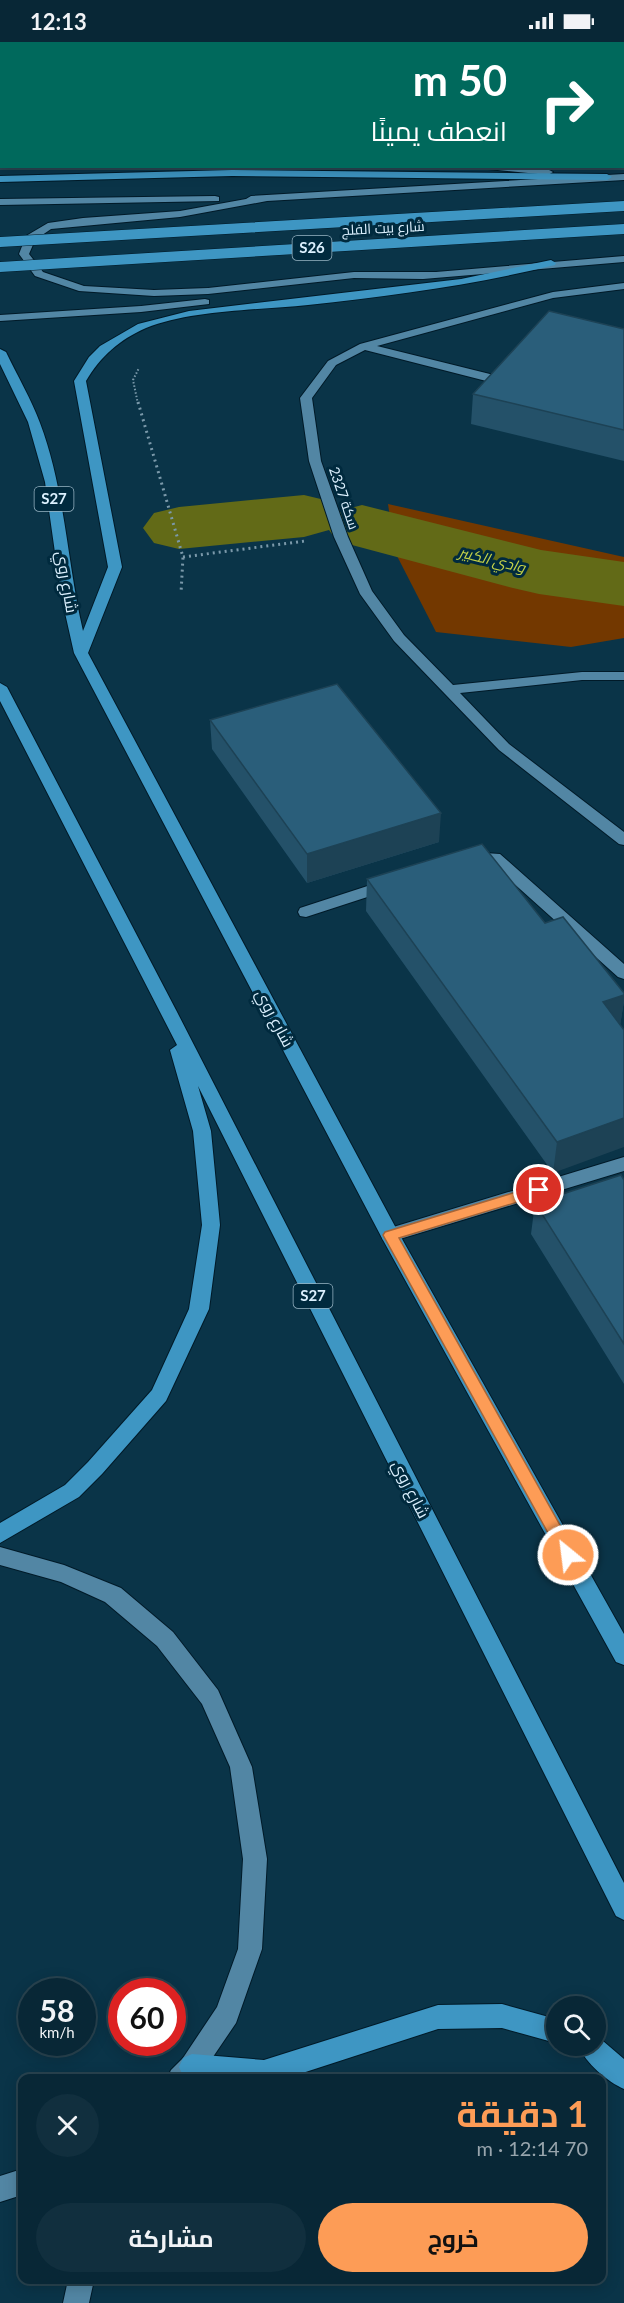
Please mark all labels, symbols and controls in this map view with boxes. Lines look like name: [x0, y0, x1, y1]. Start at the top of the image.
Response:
text: 12:13: [30, 8, 87, 35]
text: 50 m: [413, 55, 507, 105]
icon: right: [528, 66, 606, 144]
text: انعطف يمينًا: [370, 114, 507, 147]
street label: شارع بيت الفلج: [341, 217, 425, 239]
road number: S26: [292, 236, 332, 260]
street label: سكة 2327: [326, 464, 363, 531]
road number: S27: [34, 487, 74, 511]
water label: وادي الكبير: [454, 542, 528, 580]
street label: شارع روي: [48, 550, 82, 615]
street label: شارع روي: [248, 986, 298, 1052]
pin: [513, 1164, 564, 1215]
icon: arrive: [522, 1173, 555, 1206]
road number: S27: [294, 1284, 332, 1308]
street label: شارع روي: [384, 1457, 434, 1523]
position arrow: [536, 1523, 600, 1587]
speed limit sign: 60: [108, 1978, 186, 2056]
text: 58: [40, 1992, 74, 2028]
map controls: [546, 1996, 606, 2056]
button: search: [546, 1996, 606, 2056]
text: km/h: [39, 2023, 75, 2041]
text: 1 دقيقة: [457, 2091, 588, 2135]
button: close: [36, 2094, 99, 2157]
text: 70 m · 12:14: [476, 2136, 588, 2160]
button: مشاركة: [36, 2203, 306, 2272]
button: خروج: [318, 2203, 588, 2272]

